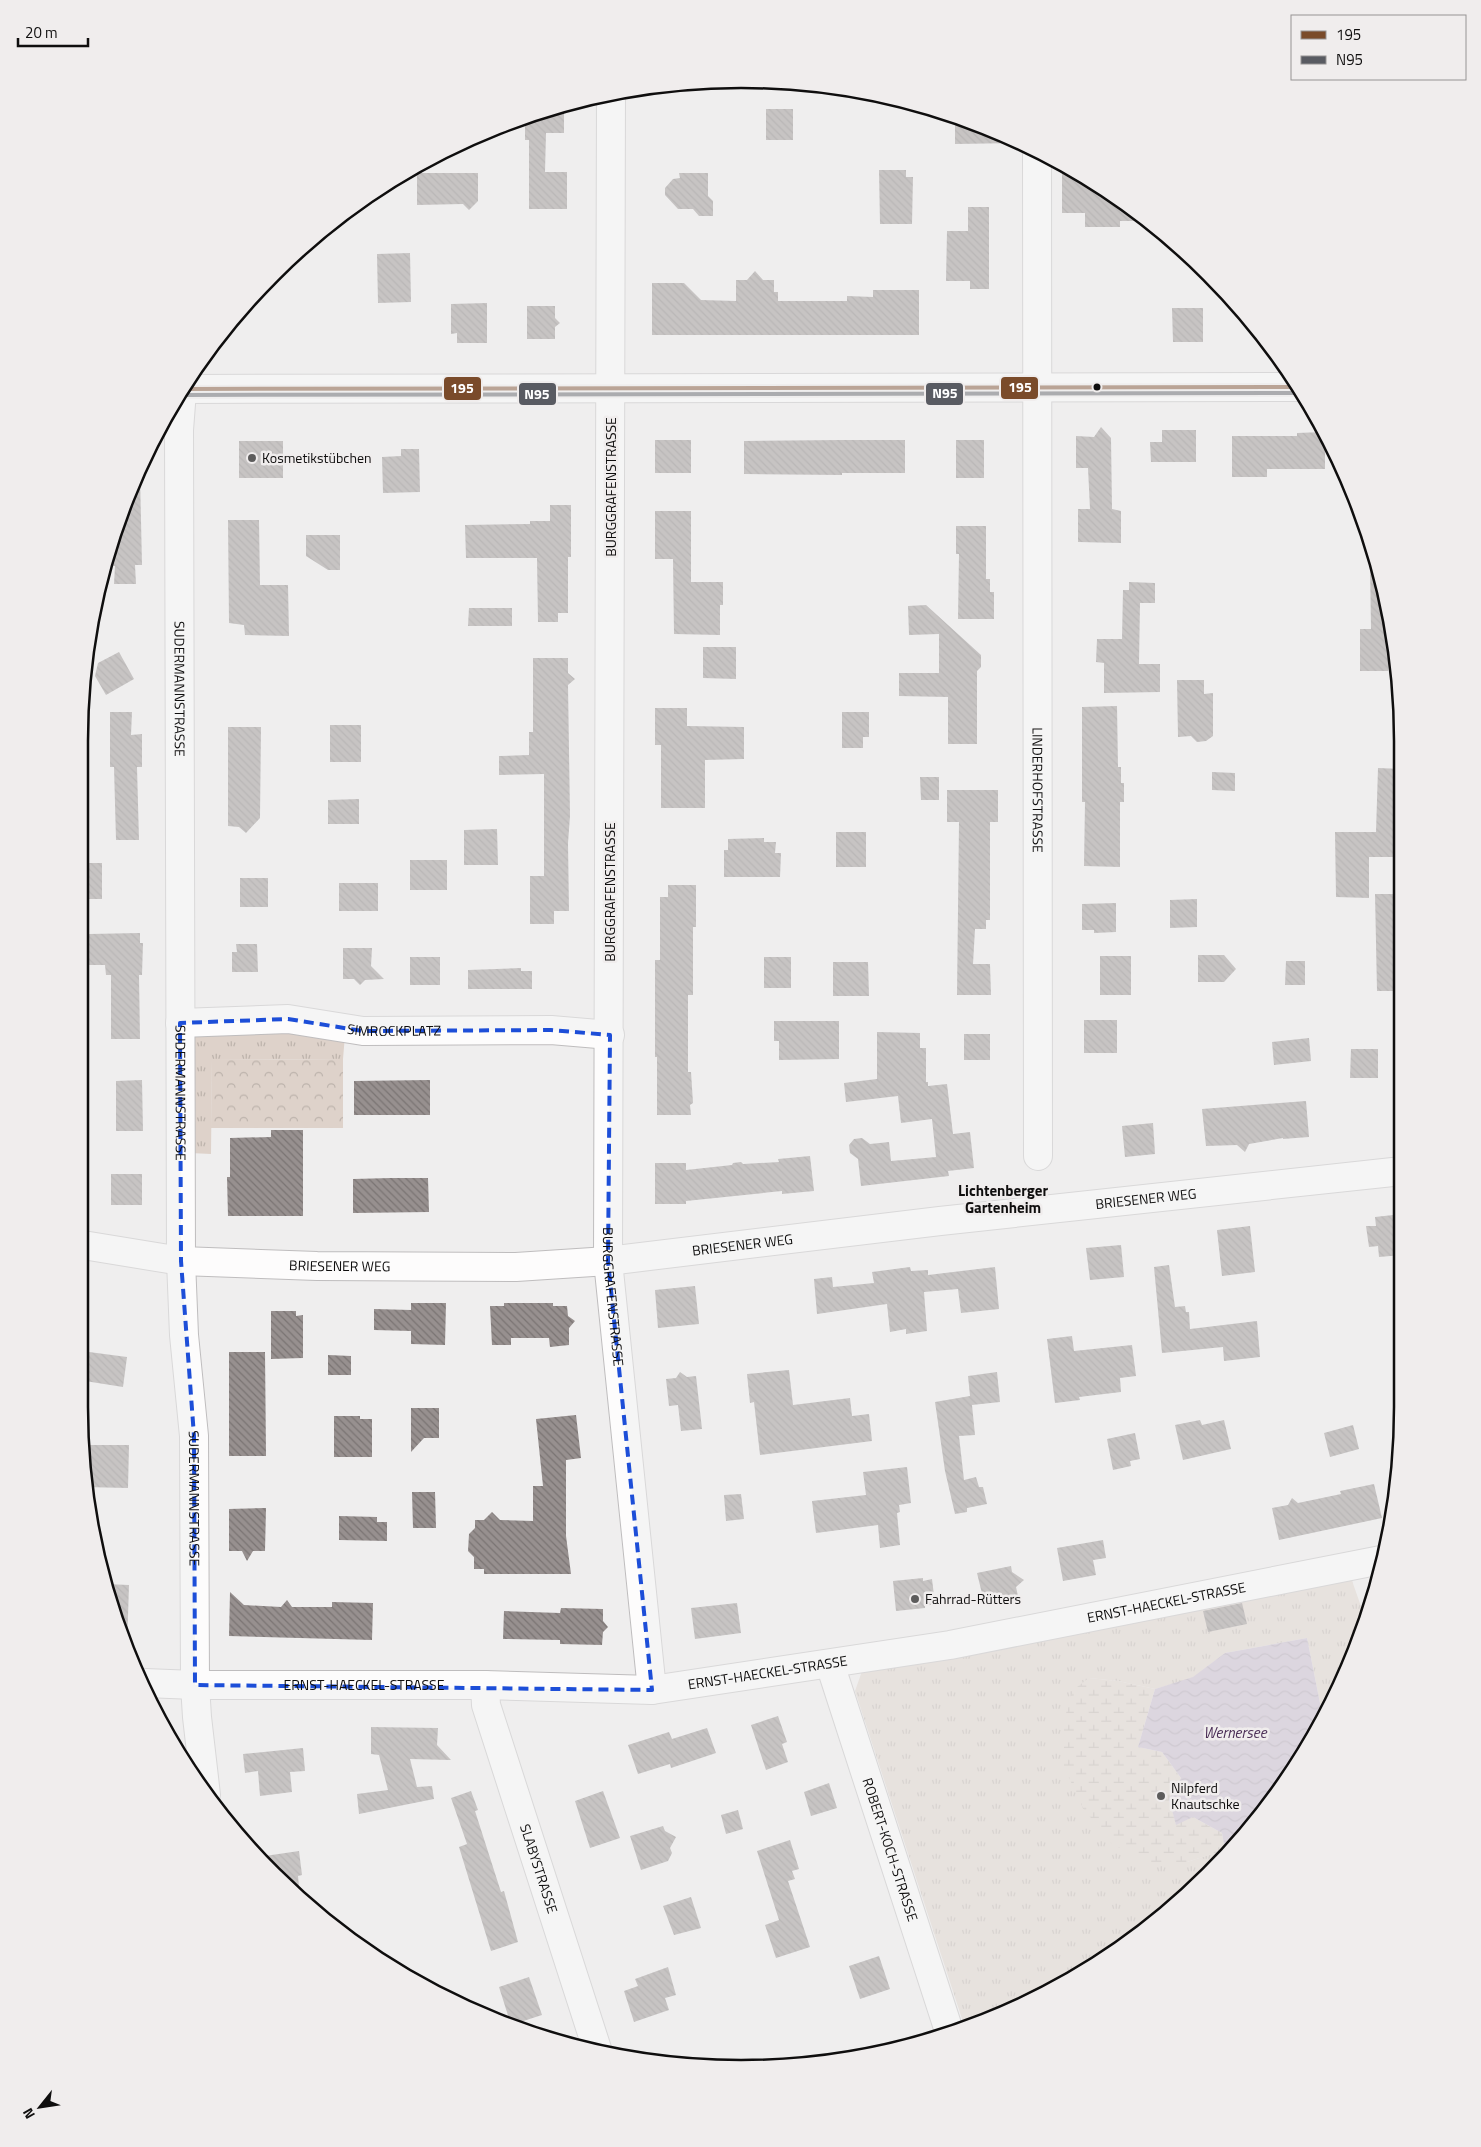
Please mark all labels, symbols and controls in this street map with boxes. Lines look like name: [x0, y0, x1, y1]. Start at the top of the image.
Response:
scale bar: [18, 15, 88, 47]
legend: [1291, 15, 1466, 80]
text: 20 m: [25, 21, 58, 44]
text: 195: [1336, 23, 1361, 46]
text: N95: [1336, 48, 1363, 71]
line badge: 195: [443, 376, 482, 401]
line badge: 195: [1000, 376, 1039, 400]
text: 195: [1008, 376, 1032, 397]
text: 195: [450, 377, 474, 398]
line badge: N95: [518, 382, 557, 406]
line badge: N95: [925, 382, 964, 406]
text: N95: [932, 382, 958, 403]
unlabelled marker: [1092, 382, 1102, 392]
text: N95: [524, 383, 550, 404]
street label: BURGGRAFENSTRASSE: [600, 417, 621, 557]
place label: Kosmetikstübchen: [262, 447, 372, 468]
marker: Kosmetikstübchen: [246, 452, 258, 464]
street label: SUDERMANNSTRASSE: [169, 621, 191, 757]
street label: LINDERHOFSTRASSE: [1028, 727, 1049, 853]
street label: BURGGRAFENSTRASSE: [599, 822, 620, 962]
street label: SIMROCKPLATZ: [346, 1018, 441, 1041]
street label: SUDERMANNSTRASSE: [170, 1025, 192, 1161]
district label: Lichtenberger Gartenheim: [958, 1179, 1048, 1219]
street label: BRIESENER WEG: [1094, 1182, 1197, 1214]
street label: BURGGRAFENSTRASSE: [598, 1227, 630, 1368]
street label: BRIESENER WEG: [691, 1228, 794, 1261]
street label: BRIESENER WEG: [289, 1254, 390, 1276]
street label: SUDERMANNSTRASSE: [184, 1429, 206, 1567]
street label: ERNST-HAECKEL-STRASSE: [1085, 1576, 1247, 1628]
place label: Fahrrad-Rütters: [925, 1588, 1021, 1609]
marker: Fahrrad-Rütters: [909, 1593, 921, 1605]
street label: ERNST-HAECKEL-STRASSE: [686, 1650, 849, 1694]
street label: ERNST-HAECKEL-STRASSE: [283, 1674, 445, 1695]
water label: Wernersee: [1203, 1721, 1268, 1744]
street label: ROBERT-KOCH-STRASSE: [858, 1775, 924, 1924]
place label: Nilpferd Knautschke: [1171, 1777, 1240, 1814]
marker: Nilpferd Knautschke: [1155, 1790, 1167, 1802]
street label: SLABYSTRASSE: [515, 1821, 564, 1916]
north arrow: [15, 2082, 65, 2132]
text: N: [17, 2104, 40, 2123]

